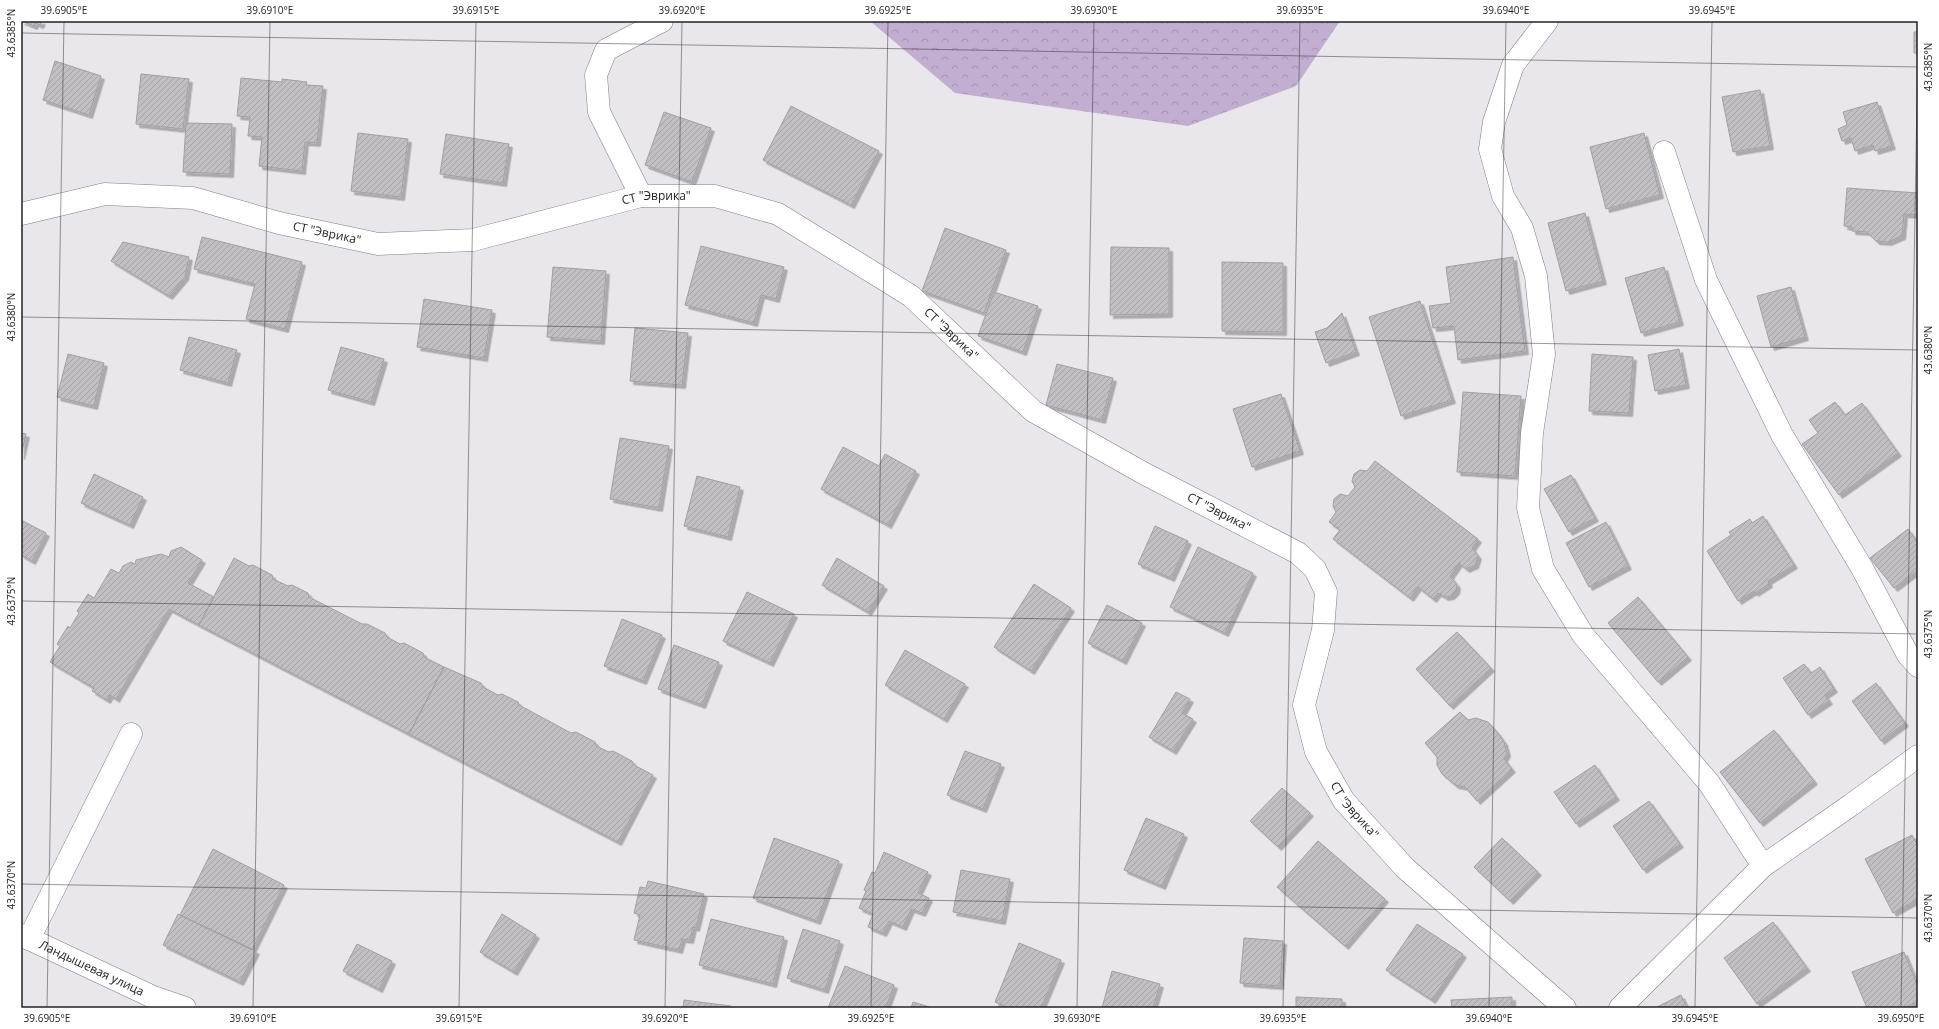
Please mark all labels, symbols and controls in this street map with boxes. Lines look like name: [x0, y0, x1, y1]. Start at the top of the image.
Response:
text: 39.6905°E: [41, 3, 87, 17]
text: 39.6910°E: [247, 3, 293, 17]
text: 39.6915°E: [453, 3, 499, 17]
text: 39.6920°E: [659, 3, 705, 17]
text: 39.6925°E: [865, 3, 911, 17]
text: 39.6930°E: [1071, 3, 1117, 17]
text: 39.6935°E: [1277, 3, 1323, 17]
text: 39.6940°E: [1483, 3, 1529, 17]
text: 39.6945°E: [1689, 3, 1735, 17]
text: 43.6385°N: [4, 9, 18, 57]
text: 43.6385°N: [1921, 43, 1935, 91]
street label: СТ "Эврика": [620, 187, 691, 209]
street label: СТ "Эврика": [291, 217, 363, 248]
text: 43.6380°N: [4, 293, 18, 341]
street label: СТ "Эврика": [921, 304, 983, 363]
text: 43.6380°N: [1921, 326, 1935, 374]
street label: СТ "Эврика": [1184, 488, 1254, 535]
text: 43.6375°N: [4, 577, 18, 625]
text: 43.6375°N: [1921, 610, 1935, 658]
street label: СТ "Эврика": [1327, 778, 1383, 842]
text: 43.6370°N: [4, 861, 18, 909]
text: 43.6370°N: [1921, 894, 1935, 942]
street label: Ландышевая улица: [36, 936, 147, 1000]
text: 39.6905°E: [24, 1011, 70, 1025]
text: 39.6910°E: [230, 1011, 276, 1025]
text: 39.6915°E: [436, 1011, 482, 1025]
text: 39.6920°E: [642, 1011, 688, 1025]
text: 39.6925°E: [848, 1011, 894, 1025]
text: 39.6930°E: [1054, 1011, 1100, 1025]
text: 39.6935°E: [1260, 1011, 1306, 1025]
text: 39.6940°E: [1466, 1011, 1512, 1025]
text: 39.6945°E: [1672, 1011, 1718, 1025]
text: 39.6950°E: [1878, 1011, 1924, 1025]

